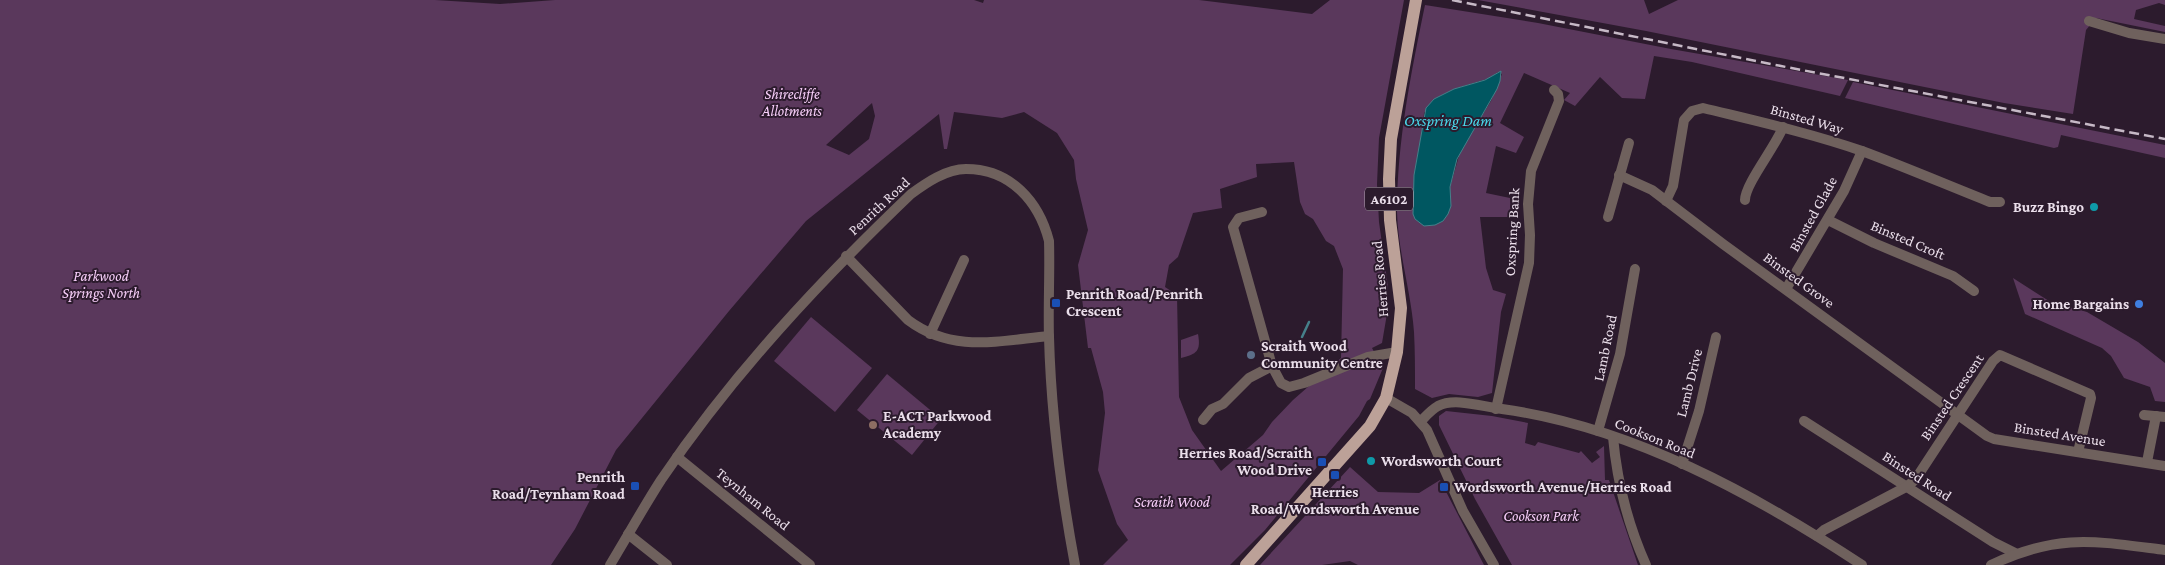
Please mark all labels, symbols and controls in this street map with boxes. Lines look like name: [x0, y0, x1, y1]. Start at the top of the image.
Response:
park label: Shirecliffe Allotments: [761, 86, 822, 119]
street label: Binsted Way: [1768, 101, 1845, 138]
water label: Oxspring Dam: [1404, 112, 1492, 130]
street label: Binsted Glade: [1786, 173, 1840, 254]
street label: Penrith Road: [845, 174, 913, 238]
street label: Oxspring Bank: [1502, 187, 1523, 277]
road number: A6102: [1365, 188, 1413, 210]
place label: Buzz Bingo: [2013, 199, 2084, 215]
marker: Buzz Bingo: [2088, 201, 2100, 213]
street label: Binsted Croft: [1869, 217, 1948, 263]
street label: Herries Road: [1369, 240, 1391, 318]
street label: Binsted Grove: [1761, 249, 1838, 311]
park label: Parkwood Springs North: [62, 268, 140, 302]
place label: Penrith Road/Penrith Crescent: [1066, 286, 1203, 319]
place label: Home Bargains: [2033, 296, 2129, 312]
marker: Penrith Road/Penrith Crescent: [1050, 297, 1062, 309]
marker: Home Bargains: [2133, 298, 2145, 310]
street label: Lamb Road: [1590, 313, 1620, 383]
place label: Scraith Wood Community Centre: [1261, 338, 1383, 371]
street label: Lamb Drive: [1673, 347, 1705, 419]
marker: Scraith Wood Community Centre: [1245, 349, 1257, 361]
street label: Binsted Crescent: [1917, 350, 1987, 443]
place label: E-ACT Parkwood Academy: [882, 408, 992, 441]
street label: Cookson Road: [1612, 415, 1698, 461]
marker: E-ACT Parkwood Academy: [867, 419, 879, 431]
street label: Binsted Avenue: [2013, 419, 2107, 449]
place label: Herries Road/Scraith Wood Drive: [1179, 445, 1312, 478]
street label: Binsted Road: [1880, 448, 1954, 504]
place label: Wordsworth Court: [1380, 453, 1502, 469]
marker: Wordsworth Court: [1365, 455, 1377, 467]
marker: Herries Road/Scraith Wood Drive: [1316, 456, 1328, 468]
street label: Teynham Road: [713, 465, 793, 534]
place label: Penrith Road/Teynham Road: [492, 469, 626, 502]
marker: Herries Road/Wordsworth Avenue: [1329, 469, 1341, 481]
place label: Wordsworth Avenue/Herries Road: [1453, 479, 1673, 495]
marker: Penrith Road/Teynham Road: [629, 480, 641, 492]
marker: Wordsworth Avenue/Herries Road: [1438, 481, 1450, 493]
place label: Herries Road/Wordsworth Avenue: [1251, 484, 1419, 517]
park label: Scraith Wood: [1134, 494, 1211, 510]
park label: Cookson Park: [1503, 508, 1580, 524]

